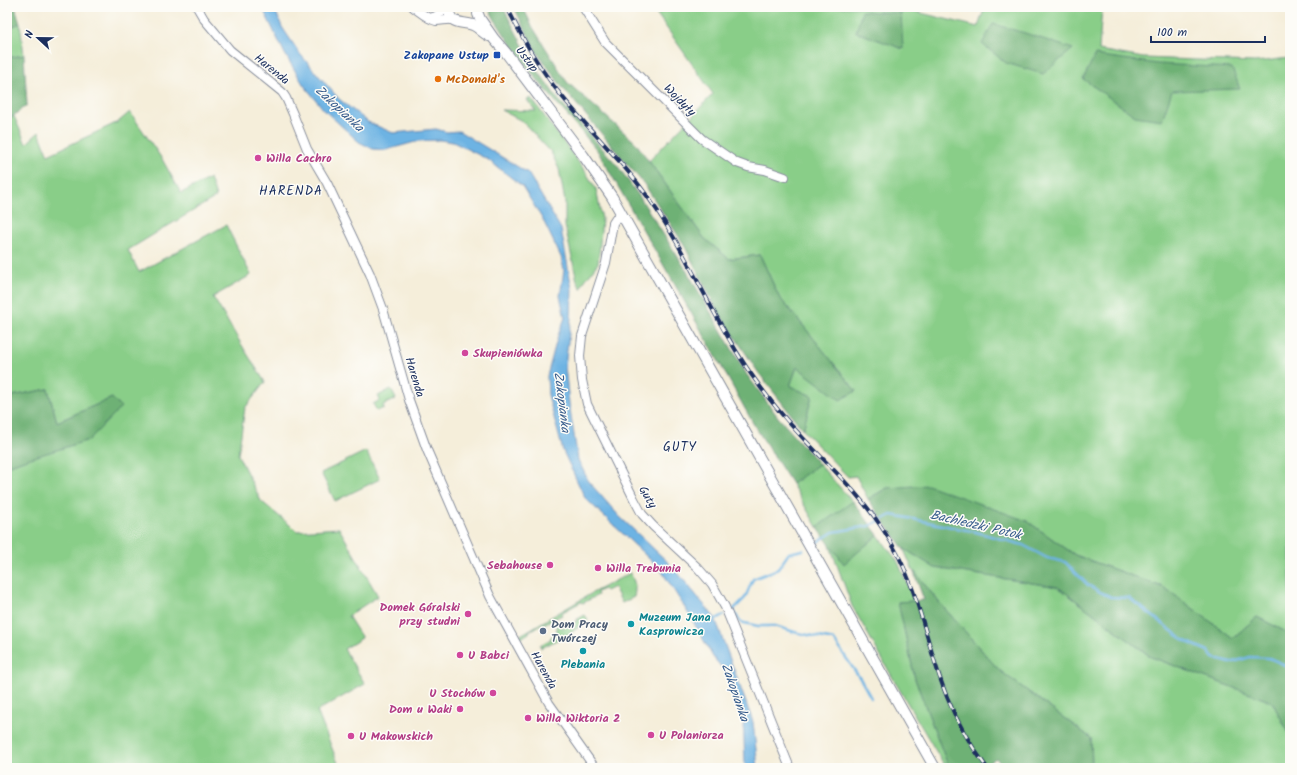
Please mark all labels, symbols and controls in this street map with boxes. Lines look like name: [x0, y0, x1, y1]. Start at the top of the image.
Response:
north arrow: [18, 18, 58, 58]
scale bar: [1151, 18, 1265, 44]
text: 100 m: [1157, 23, 1188, 42]
text: N: [20, 28, 39, 41]
street label: Ustup: [510, 42, 543, 77]
place label: Zakopane Ustup: [404, 46, 490, 65]
street label: Harenda: [250, 49, 294, 90]
marker: Zakopane Ustup: [492, 50, 502, 60]
place label: McDonald's: [446, 70, 505, 89]
marker: McDonald's: [433, 74, 443, 84]
street label: Wojdyły: [659, 80, 701, 121]
water label: Zakopianka: [310, 81, 369, 138]
place label: Willa Cachro: [266, 149, 332, 168]
marker: Willa Cachro: [253, 153, 263, 163]
district label: HARENDA: [259, 181, 323, 202]
place label: Skupieniówka: [473, 344, 543, 363]
marker: Skupieniówka: [460, 348, 470, 358]
street label: Harenda: [399, 355, 430, 400]
water label: Zakopianka: [547, 371, 576, 434]
district label: GUTY: [663, 437, 697, 458]
street label: Guty: [633, 482, 662, 512]
water label: Bachledzki Potok: [928, 505, 1025, 547]
place label: Sebahouse: [487, 556, 542, 575]
place label: Willa Trebunia: [606, 559, 681, 578]
marker: Sebahouse: [545, 560, 555, 570]
marker: Willa Trebunia: [593, 563, 603, 573]
place label: Domek Góralski przy studni: [379, 598, 461, 631]
place label: Muzeum Jana Kasprowicza: [639, 608, 711, 641]
marker: Domek Góralski przy studni: [463, 609, 473, 619]
place label: Dom Pracy Twórczej: [551, 615, 609, 648]
marker: Muzeum Jana Kasprowicza: [626, 619, 636, 629]
marker: Dom Pracy Twórczej: [538, 626, 548, 636]
place label: U Babci: [468, 646, 510, 665]
marker: Plebania: [578, 646, 588, 656]
street label: Harenda: [525, 648, 562, 693]
marker: U Babci: [455, 650, 465, 660]
place label: Plebania: [561, 655, 605, 674]
water label: Zakopianka: [715, 660, 755, 725]
place label: U Stochów: [429, 684, 485, 703]
marker: U Stochów: [488, 688, 498, 698]
place label: Dom u Waki: [389, 700, 453, 719]
marker: Dom u Waki: [455, 704, 465, 714]
place label: Willa Wiktoria 2: [536, 709, 620, 728]
marker: Willa Wiktoria 2: [523, 713, 533, 723]
place label: U Polaniorza: [659, 726, 724, 745]
place label: U Makowskich: [359, 727, 433, 746]
marker: U Polaniorza: [646, 730, 656, 740]
marker: U Makowskich: [346, 731, 356, 741]

